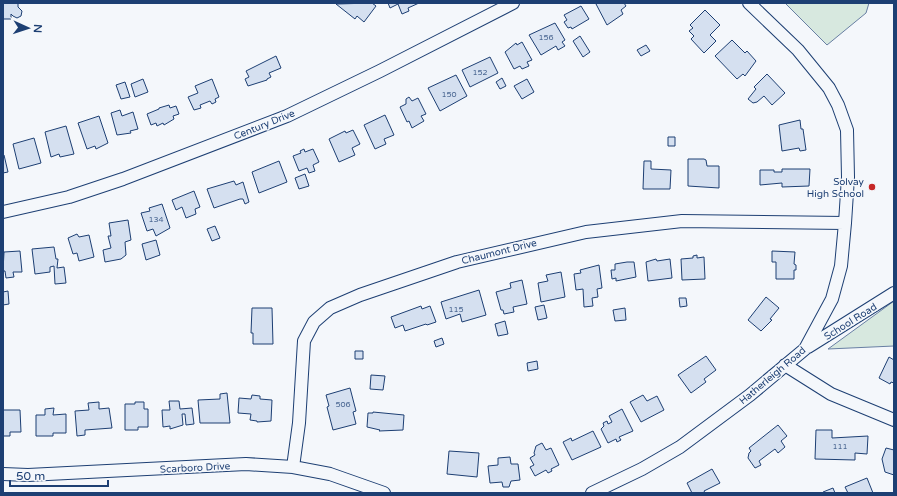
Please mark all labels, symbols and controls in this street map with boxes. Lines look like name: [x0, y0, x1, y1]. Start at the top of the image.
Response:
north arrow: [8, 8, 48, 48]
text: N: [31, 24, 44, 33]
house number: 156: [538, 33, 554, 42]
house number: 152: [472, 68, 488, 77]
house number: 150: [441, 90, 457, 99]
street label: Century Drive: [232, 107, 297, 143]
place label: Solvay High School: [807, 176, 865, 200]
marker: Solvay High School: [867, 182, 877, 192]
house number: 134: [148, 215, 164, 224]
street label: Chaumont Drive: [460, 237, 538, 267]
street label: School Road: [822, 301, 879, 343]
house number: 115: [448, 305, 464, 314]
street label: Hatherleigh Road: [737, 344, 808, 407]
house number: 506: [335, 400, 351, 409]
house number: 111: [832, 442, 848, 451]
street label: Scarboro Drive: [160, 460, 231, 476]
scale bar: [10, 462, 108, 488]
text: 50 m: [16, 469, 45, 483]

